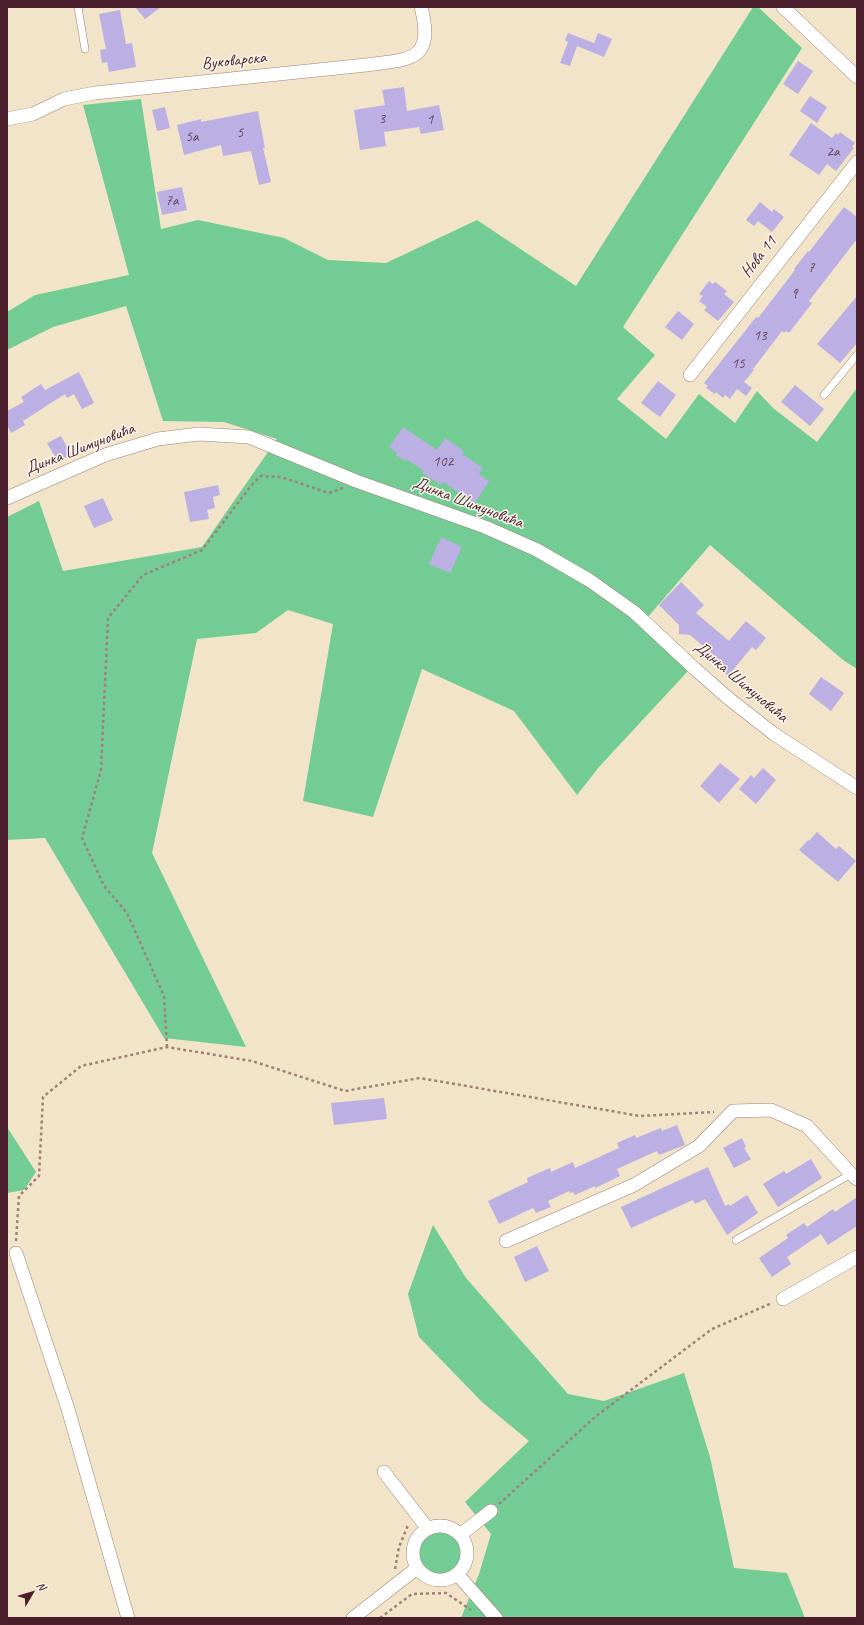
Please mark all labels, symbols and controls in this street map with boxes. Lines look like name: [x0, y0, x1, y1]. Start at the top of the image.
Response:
street label: Вуковарска: [201, 47, 267, 75]
house number: 3: [379, 110, 385, 128]
house number: 1: [427, 111, 433, 129]
house number: 5: [237, 124, 243, 142]
house number: 5a: [185, 128, 199, 146]
house number: 2a: [826, 143, 840, 161]
house number: 7a: [165, 192, 179, 210]
street label: Нова 11: [737, 232, 781, 282]
house number: 7: [808, 259, 814, 277]
house number: 9: [791, 285, 797, 303]
house number: 13: [753, 327, 767, 345]
house number: 15: [731, 355, 745, 373]
street label: Динка Шимуновића: [22, 419, 138, 479]
house number: 102: [433, 453, 453, 471]
street label: Динка Шимуновића: [410, 473, 526, 533]
street label: Динка Шимуновића: [690, 637, 792, 727]
north arrow: [12, 1573, 52, 1613]
text: N: [34, 1579, 49, 1593]

